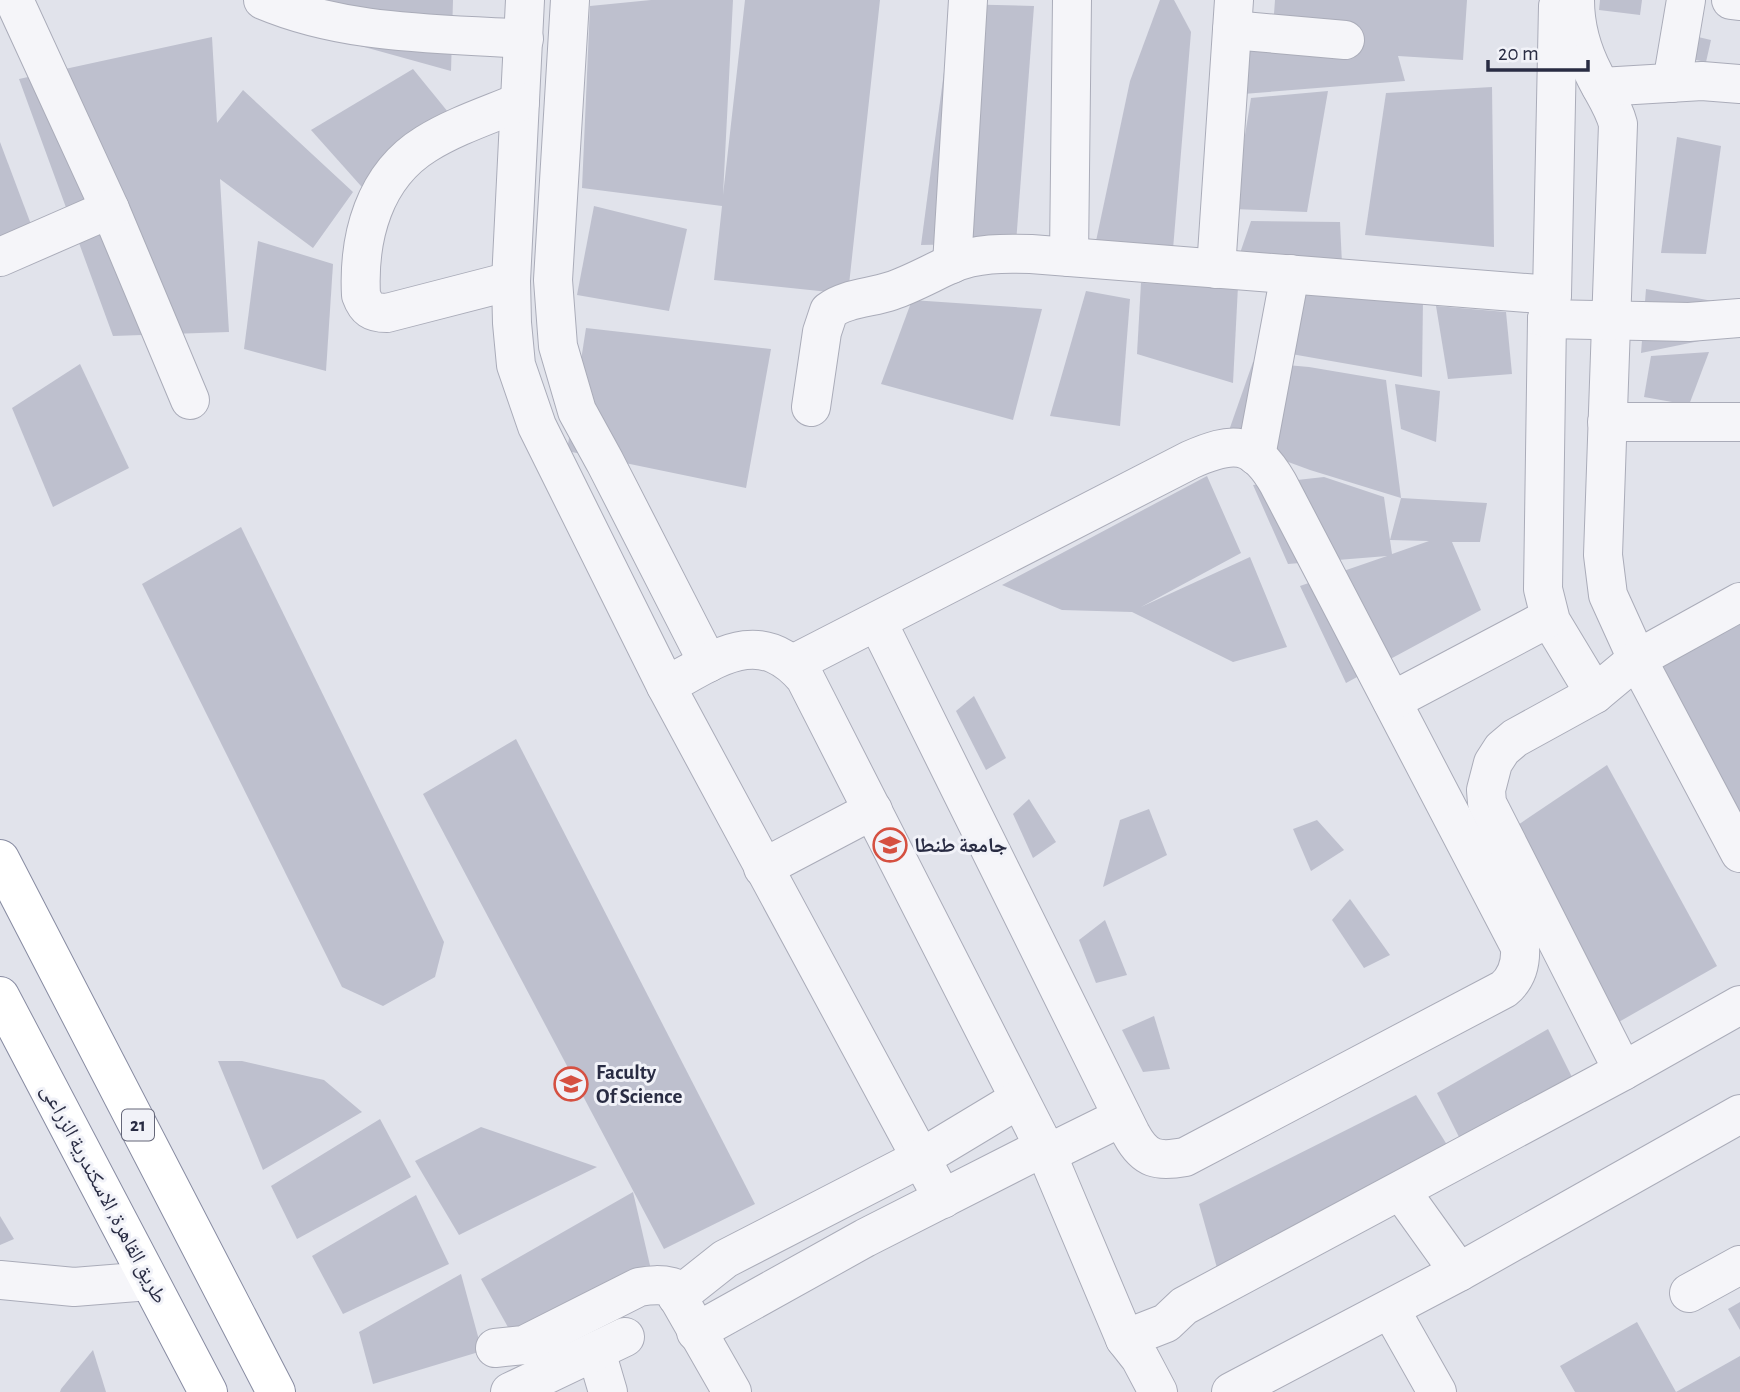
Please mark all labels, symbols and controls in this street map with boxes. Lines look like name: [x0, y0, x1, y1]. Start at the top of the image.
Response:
scale bar: [1488, 28, 1588, 72]
text: 20 m: [1498, 43, 1539, 64]
school or university icon: جامعة طنطا: [871, 826, 909, 864]
place label: جامعة طنطا: [914, 835, 1008, 856]
place label: Faculty Of Science: [596, 1062, 682, 1107]
school or university icon: Faculty Of Science: [552, 1065, 590, 1103]
street label: طريق القاهرة, الاسكندرية الزراعى: [35, 1081, 171, 1308]
road number: 21: [122, 1110, 154, 1140]

